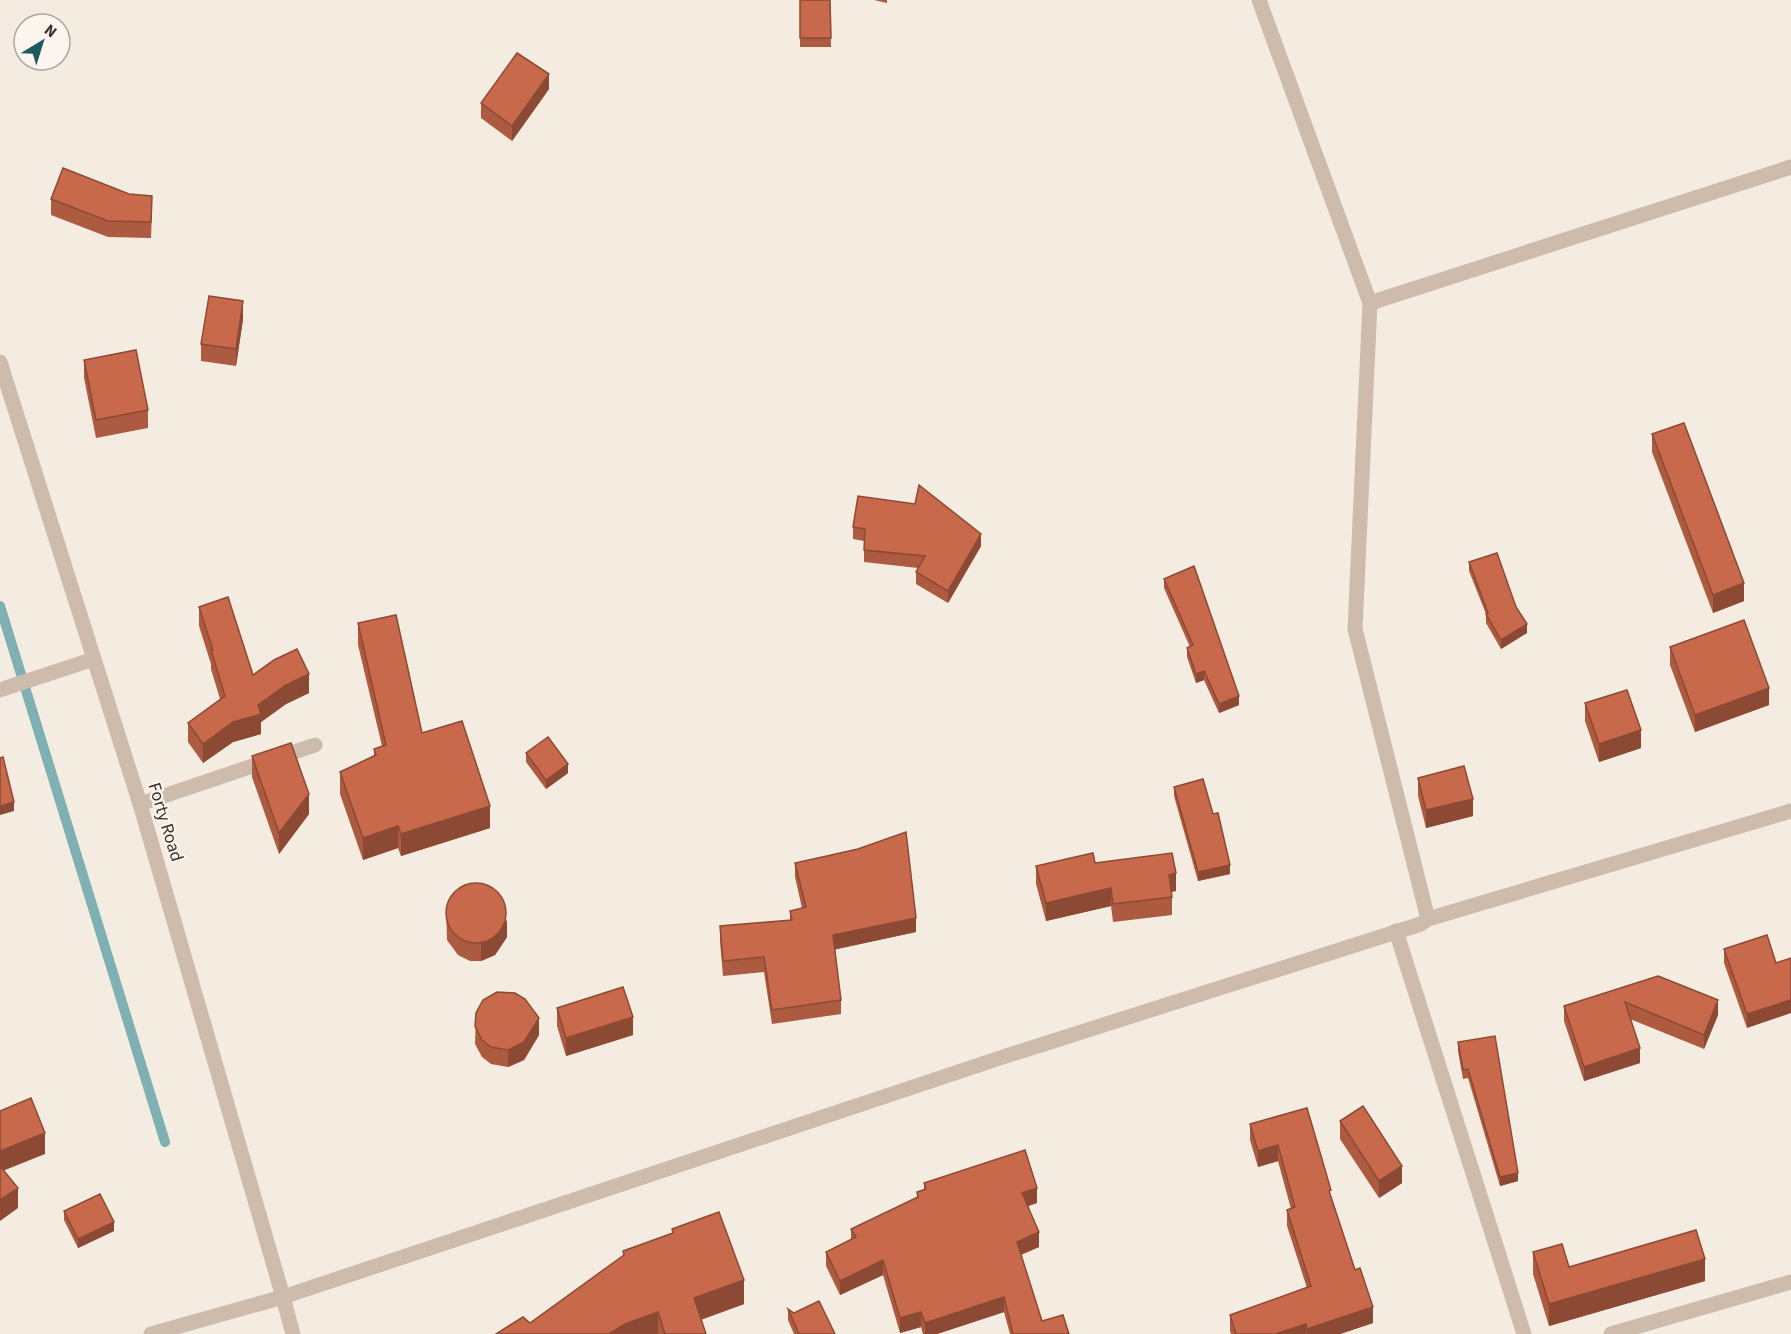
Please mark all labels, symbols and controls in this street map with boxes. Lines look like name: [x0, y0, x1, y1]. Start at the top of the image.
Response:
north arrow: [12, 12, 72, 72]
text: N: [40, 19, 62, 43]
street label: Forty Road: [142, 780, 189, 865]

